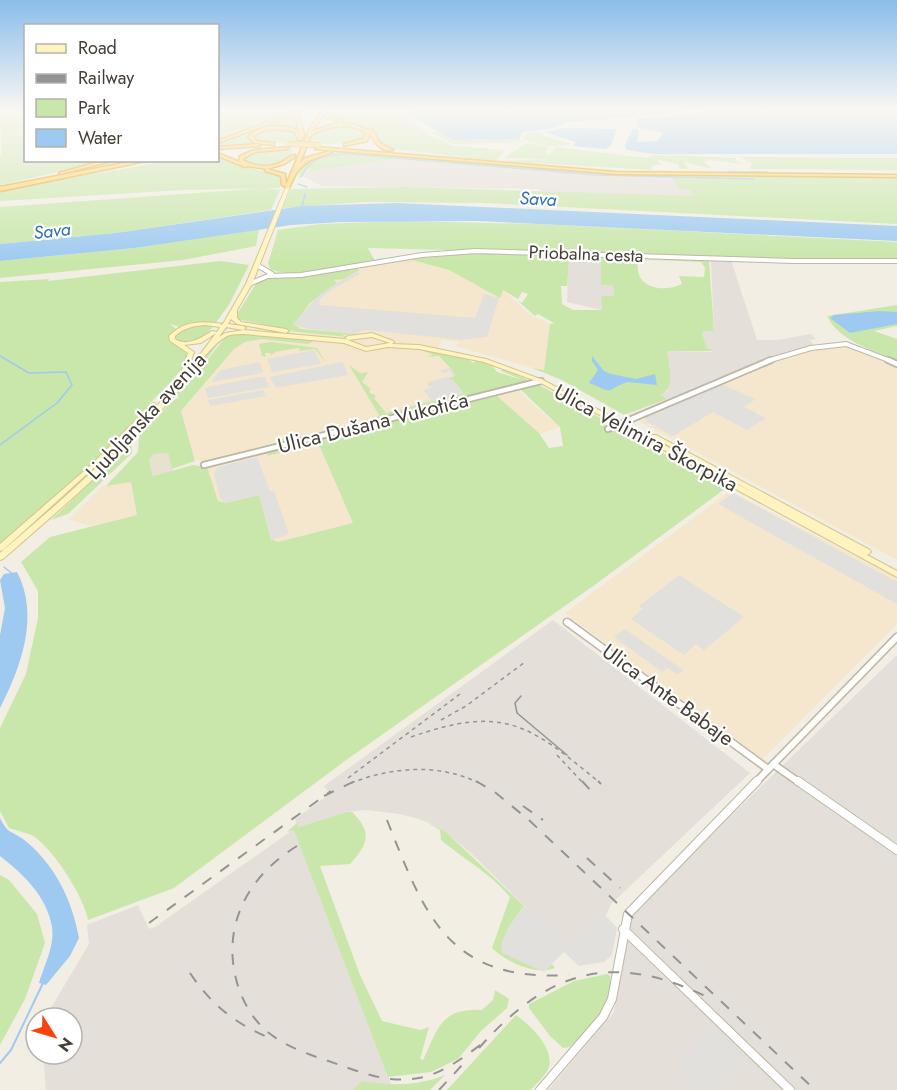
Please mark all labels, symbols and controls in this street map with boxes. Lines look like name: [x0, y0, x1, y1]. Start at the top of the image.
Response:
legend: [24, 24, 219, 162]
text: Road: [78, 35, 117, 61]
text: Railway: [78, 65, 134, 91]
text: Park: [78, 95, 110, 121]
text: Water: [78, 125, 123, 151]
water label: Sava: [519, 185, 557, 213]
water label: Sava: [32, 216, 72, 246]
street label: Priobalna cesta: [528, 239, 644, 269]
street label: Ljubljanska avenija: [79, 346, 213, 486]
street label: Ulica Velimira Škorpika: [549, 377, 743, 499]
street label: Ulica Dušana Vukotića: [274, 385, 472, 461]
street label: Ulica Ante Babaje: [596, 637, 740, 753]
north arrow: [24, 1006, 84, 1066]
text: N: [53, 1033, 79, 1057]

